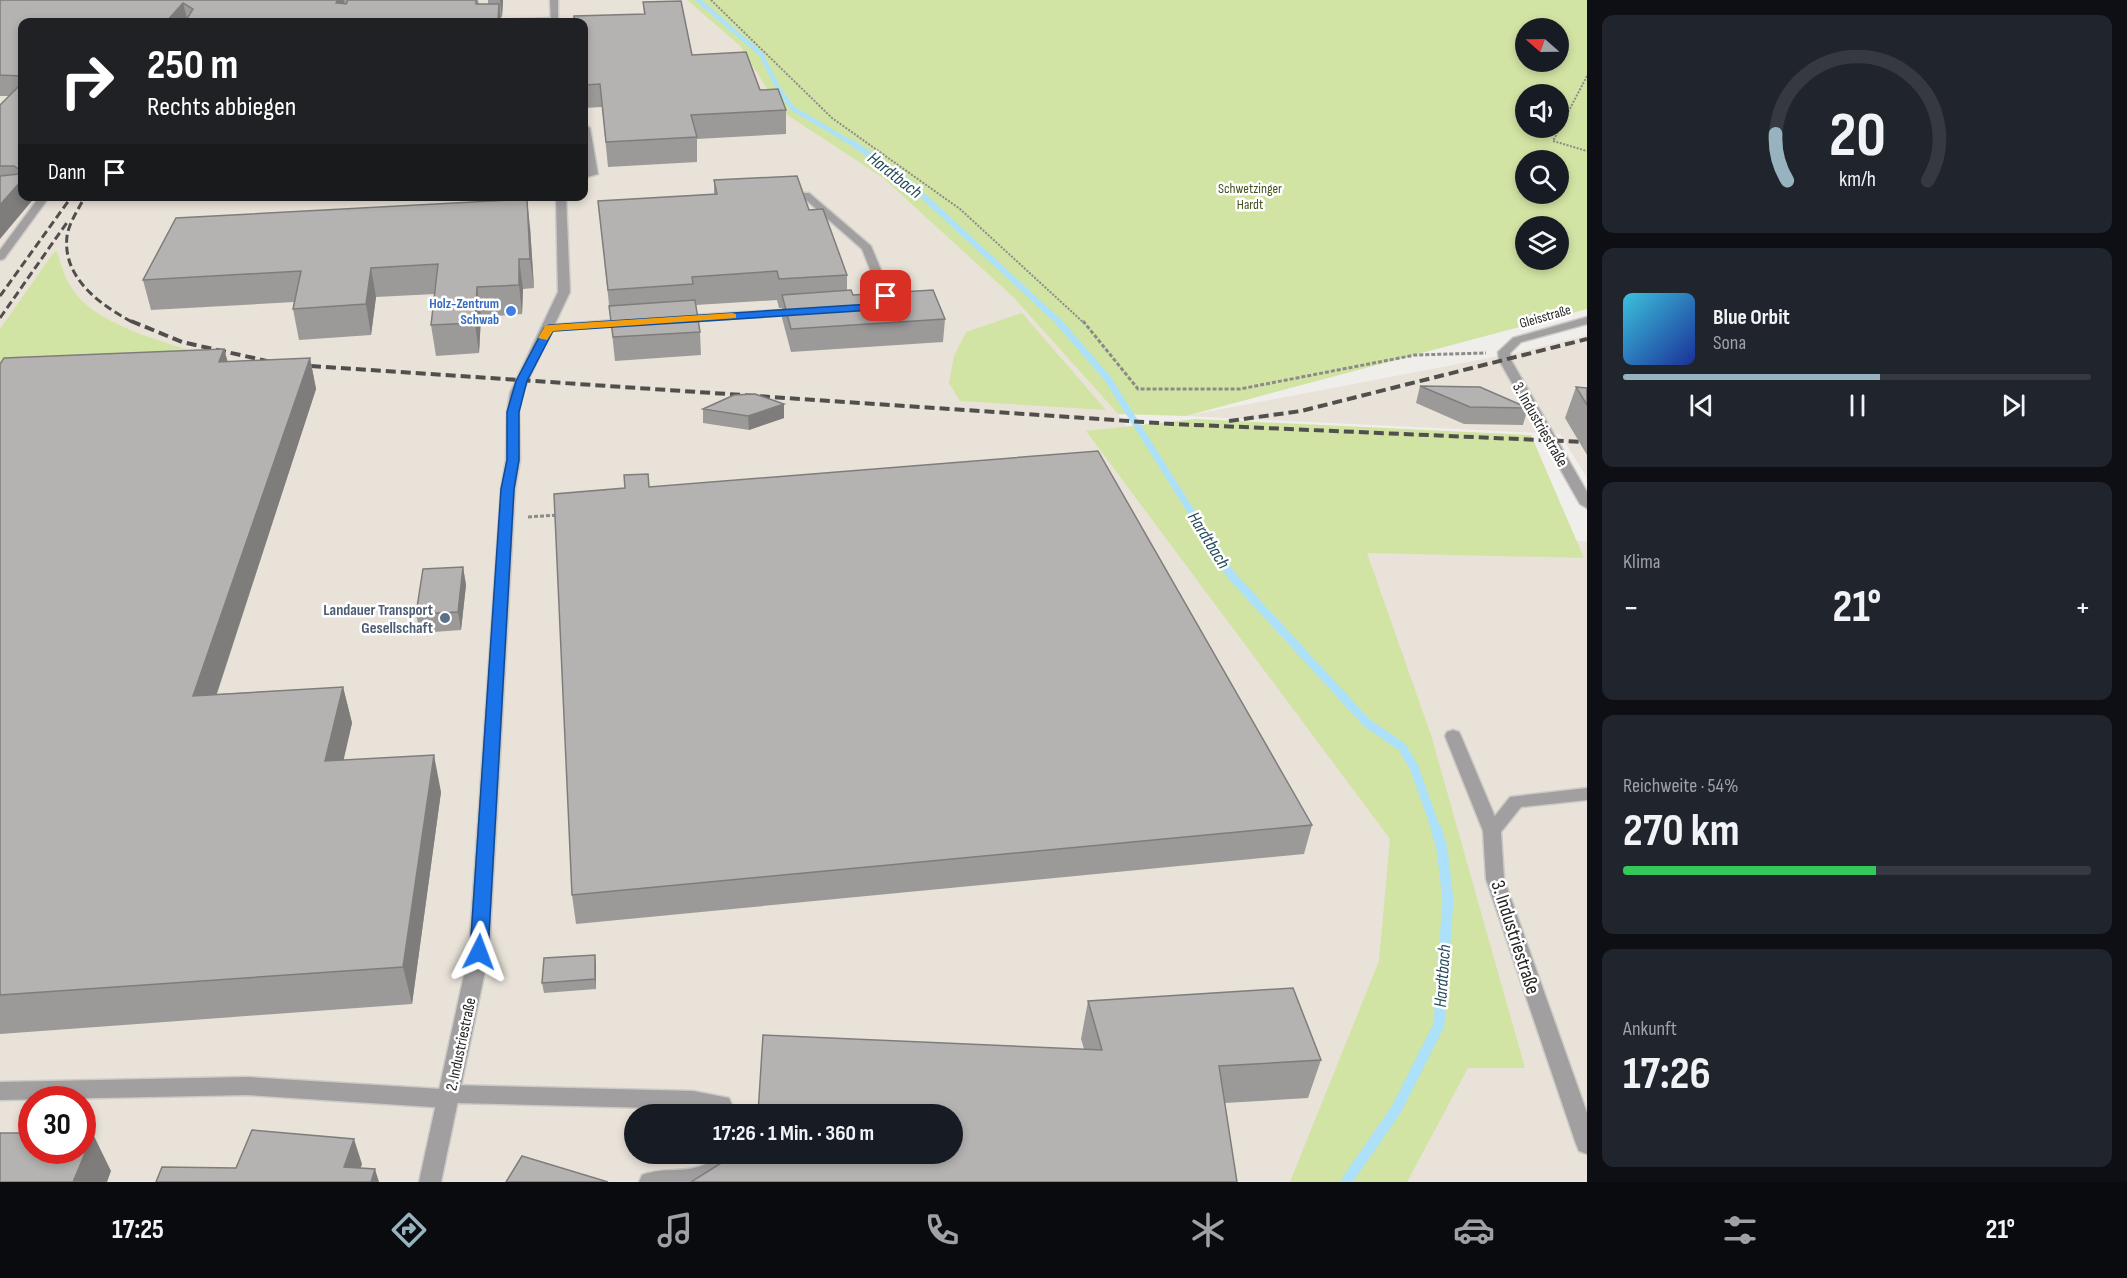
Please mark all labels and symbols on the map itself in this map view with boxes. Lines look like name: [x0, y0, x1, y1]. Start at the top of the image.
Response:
north arrow: [1515, 18, 1569, 72]
water label: Hardtbach: [863, 148, 926, 203]
park label: Schwetzinger Hardt: [1218, 180, 1282, 213]
pin: [860, 270, 911, 321]
place label: Holz-Zentrum Schwab: [429, 295, 499, 328]
street label: Gleisstraße: [1517, 301, 1573, 332]
marker: Holz-Zentrum Schwab: [504, 304, 518, 318]
street label: 3. Industriestraße: [1508, 379, 1572, 470]
water label: Hardtbach: [1183, 508, 1234, 573]
place label: Landauer Transport Gesellschaft: [323, 601, 433, 638]
marker: Landauer Transport Gesellschaft: [438, 611, 452, 625]
street label: 3. Industriestraße: [1485, 877, 1545, 997]
position arrow: [447, 920, 511, 984]
water label: Hardtbach: [1430, 943, 1455, 1008]
street label: 2. Industriestraße: [442, 996, 481, 1093]
speed limit sign: 30: [18, 1086, 96, 1164]

